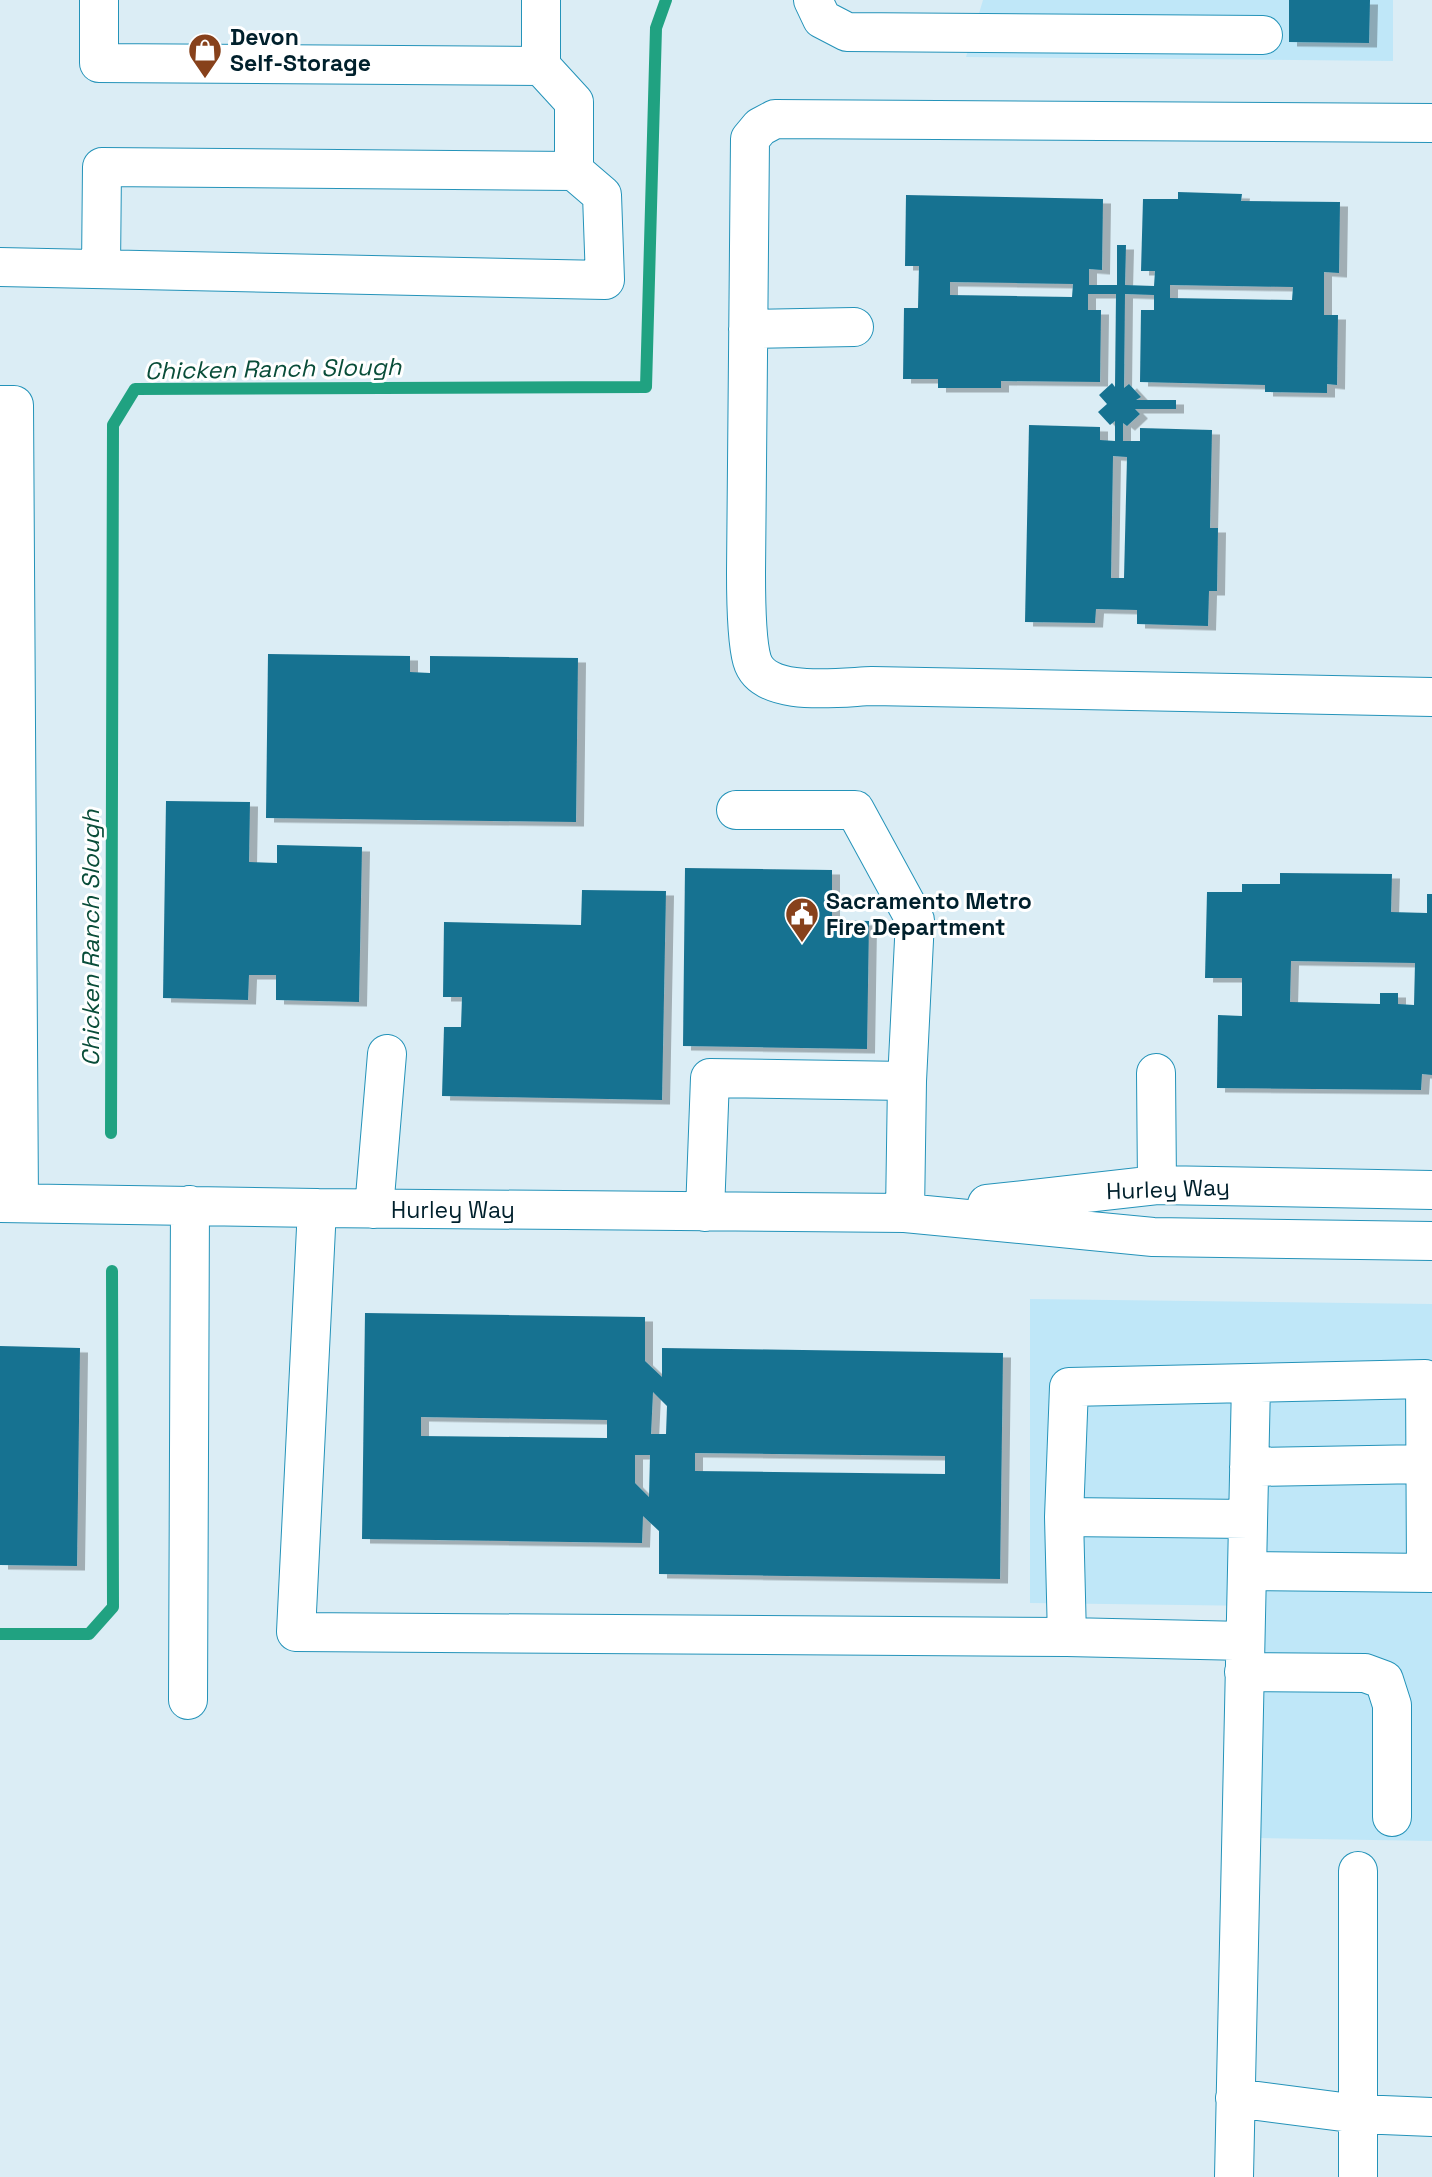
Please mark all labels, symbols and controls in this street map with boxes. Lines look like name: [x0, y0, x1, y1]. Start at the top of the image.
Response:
place label: Devon Self-Storage: [230, 22, 371, 78]
shop icon: Devon Self-Storage: [186, 31, 224, 80]
water label: Chicken Ranch Slough: [144, 351, 403, 386]
water label: Chicken Ranch Slough: [75, 808, 106, 1066]
place label: Sacramento Metro Fire Department: [826, 886, 1032, 942]
public building icon: Sacramento Metro Fire Department: [783, 895, 821, 944]
street label: Hurley Way: [1106, 1172, 1230, 1206]
street label: Hurley Way: [391, 1195, 515, 1225]

